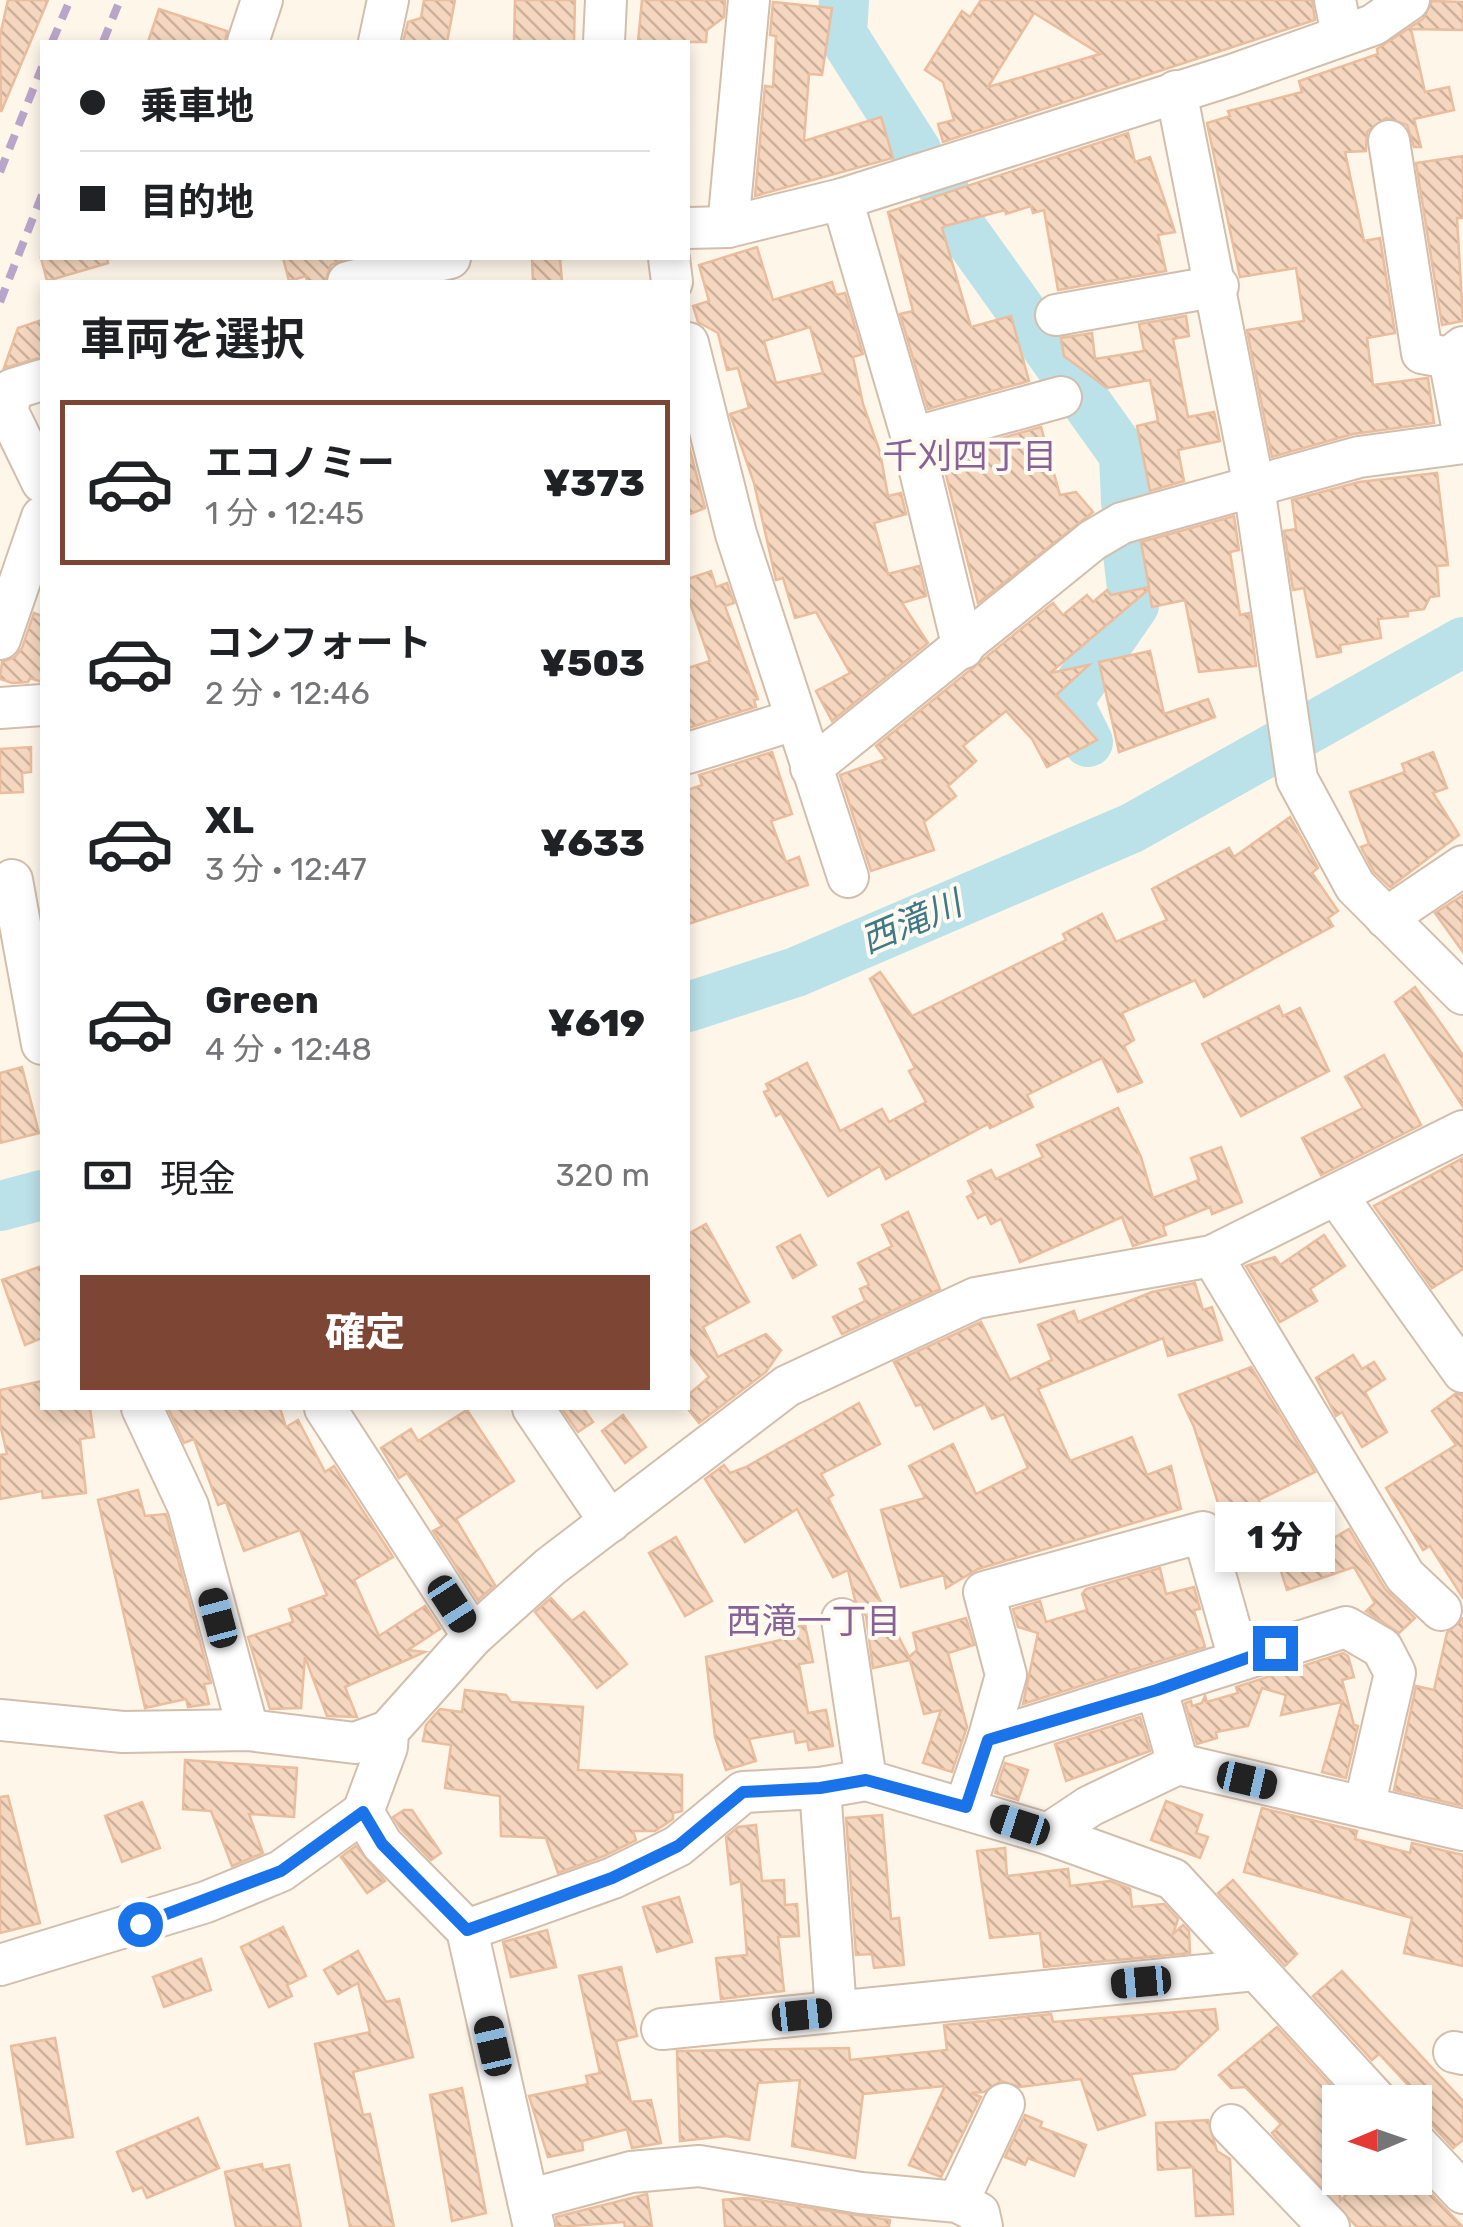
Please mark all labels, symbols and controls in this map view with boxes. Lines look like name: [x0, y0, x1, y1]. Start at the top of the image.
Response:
text: 乗車地: [140, 83, 254, 129]
text: 目的地: [140, 179, 254, 225]
text: 車両を選択: [80, 313, 305, 366]
district label: 千刈四丁目: [882, 435, 1058, 477]
icon: car: [85, 438, 175, 528]
text: エコノミー: [205, 440, 395, 486]
text: ¥373: [543, 460, 645, 506]
text: 1 分 · 12:45: [205, 494, 364, 532]
icon: car: [85, 618, 175, 708]
text: コンフォート: [205, 620, 432, 666]
text: ¥503: [540, 640, 645, 686]
text: 2 分 · 12:46: [205, 674, 370, 712]
text: XL: [205, 797, 254, 843]
icon: car: [85, 798, 175, 888]
text: ¥633: [540, 820, 645, 866]
text: 3 分 · 12:47: [205, 850, 367, 888]
water label: 西滝川: [854, 881, 971, 962]
text: Green: [205, 977, 319, 1023]
icon: car: [85, 978, 175, 1068]
text: ¥619: [548, 1000, 645, 1046]
text: 4 分 · 12:48: [205, 1030, 372, 1068]
icon: cash: [80, 1148, 135, 1203]
text: 現金: [160, 1156, 236, 1202]
text: 320 m: [555, 1156, 650, 1194]
button: 確定: [80, 1275, 650, 1390]
callout: 1 分: [1215, 1503, 1335, 1573]
text: 1 分: [1247, 1518, 1303, 1556]
car: [423, 1571, 481, 1637]
car: [196, 1585, 240, 1651]
district label: 西滝一丁目: [726, 1600, 902, 1642]
route end: [1253, 1626, 1298, 1671]
car: [1214, 1759, 1280, 1801]
car: [987, 1801, 1053, 1849]
route start: [118, 1902, 163, 1947]
car: [1110, 1964, 1172, 2000]
car: [771, 1997, 833, 2033]
car: [472, 2013, 514, 2079]
north arrow: [1322, 2085, 1432, 2195]
map controls: [1322, 2085, 1432, 2195]

